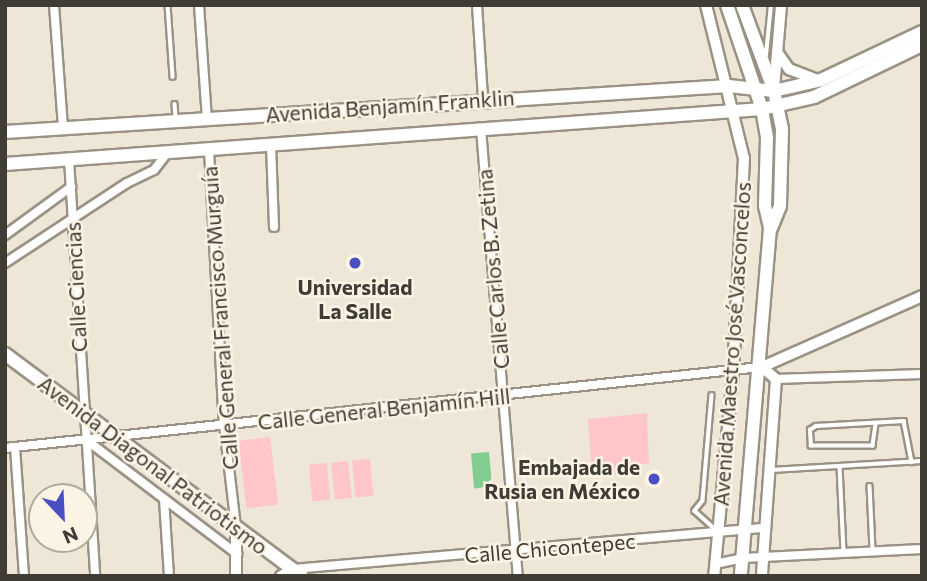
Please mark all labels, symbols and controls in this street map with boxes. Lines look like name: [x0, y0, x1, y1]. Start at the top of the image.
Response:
street label: Avenida Benjamín Franklin: [265, 85, 515, 127]
street label: Calle General Francisco Murguía: [197, 165, 243, 471]
street label: Calle Carlos B. Zetina: [472, 168, 514, 370]
street label: Avenida Maestro José Vasconcelos: [708, 181, 756, 507]
street label: Calle Ciencias: [60, 221, 92, 353]
marker: Universidad La Salle: [347, 255, 363, 271]
place label: Universidad La Salle: [298, 274, 412, 324]
street label: Avenida Diagonal Patriotismo: [33, 370, 273, 560]
street label: Calle General Benjamín Hill: [256, 383, 512, 435]
place label: Embajada de Rusia en México: [484, 454, 640, 504]
marker: Embajada de Rusia en México: [646, 471, 662, 487]
north arrow: [28, 483, 98, 553]
text: N: [60, 523, 82, 549]
street label: Calle Chicontepec: [464, 528, 636, 568]

